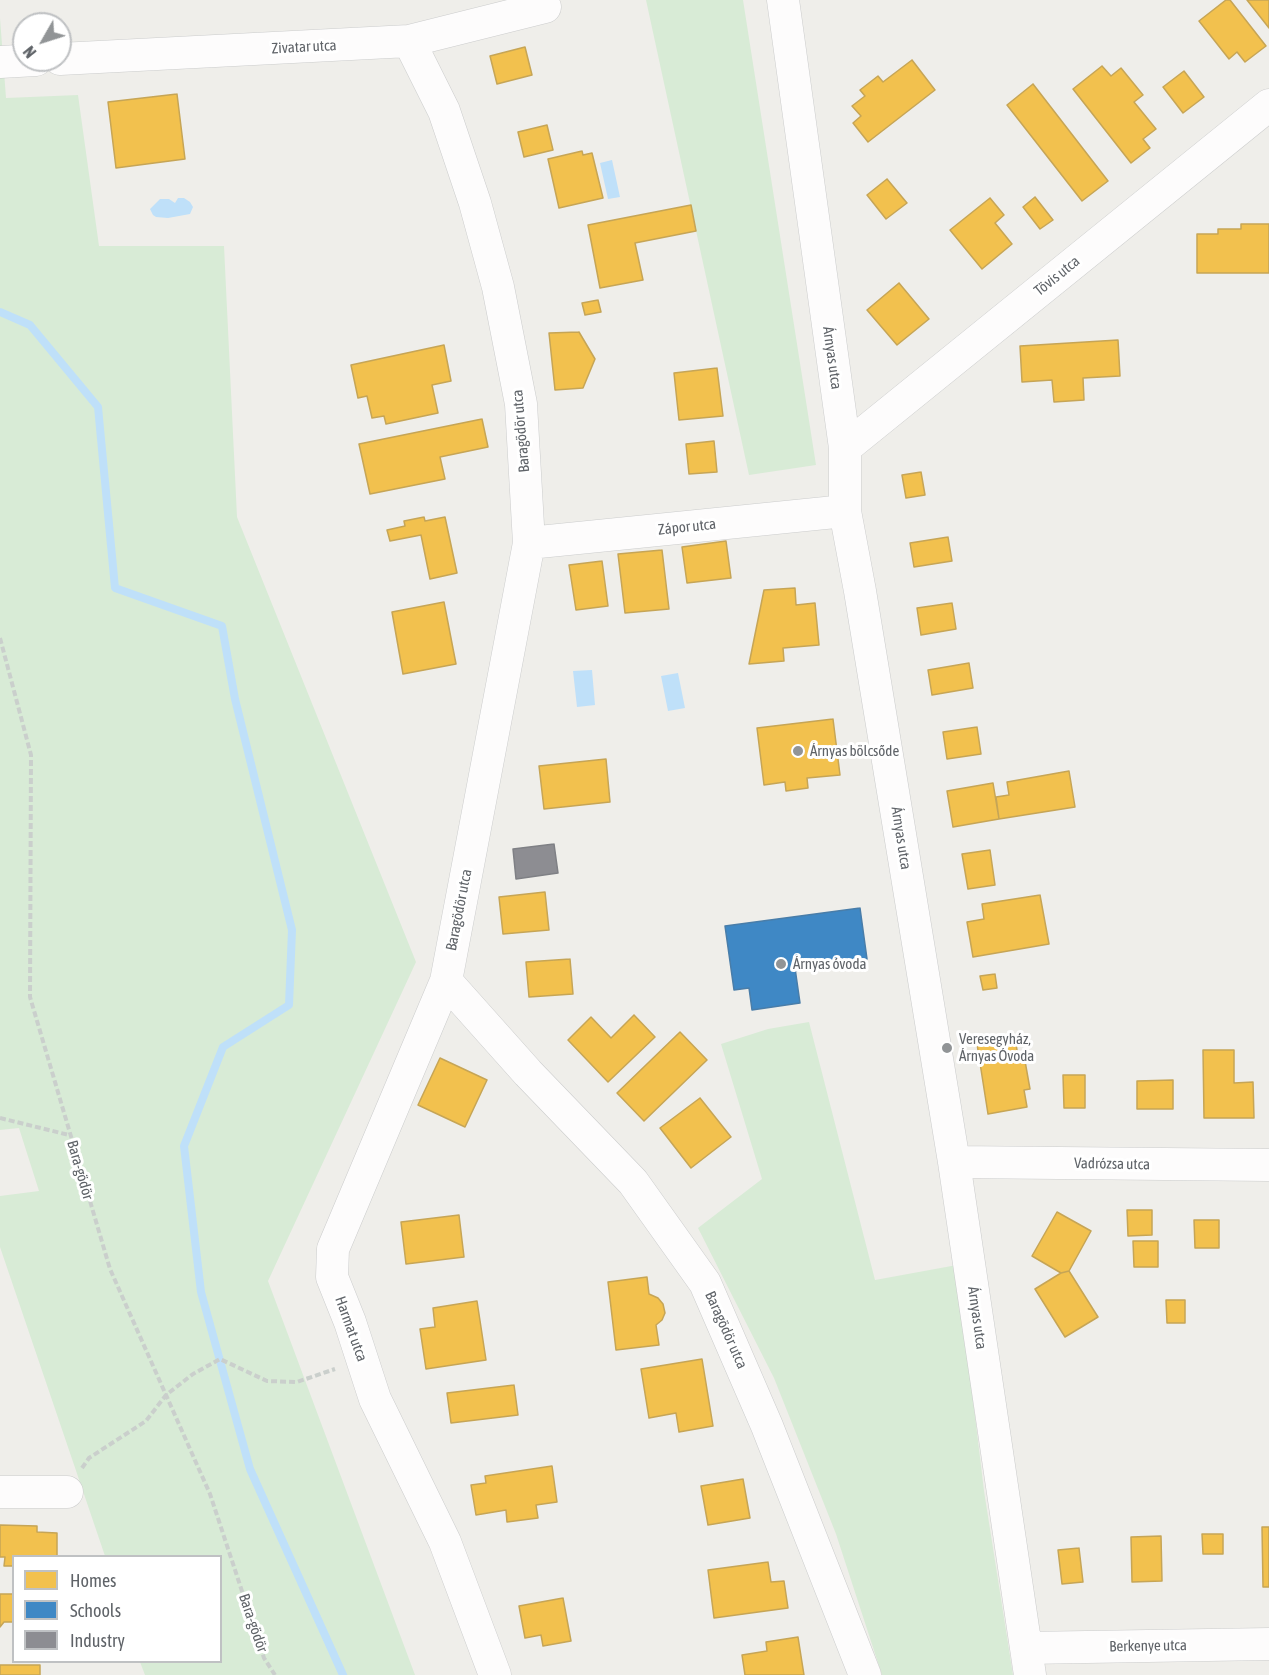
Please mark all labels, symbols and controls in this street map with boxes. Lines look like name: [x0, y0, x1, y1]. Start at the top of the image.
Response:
north arrow: [12, 12, 72, 72]
street label: Zivatar utca: [271, 36, 337, 58]
text: N: [20, 43, 40, 61]
street label: Tövis utca: [1031, 252, 1083, 300]
street label: Árnyas utca: [819, 325, 845, 391]
street label: Baragödör utca: [508, 389, 534, 473]
street label: Zápor utca: [657, 515, 717, 539]
place label: Árnyas bölcsőde: [810, 742, 899, 760]
marker: Árnyas bölcsőde: [791, 744, 805, 758]
street label: Árnyas utca: [887, 805, 915, 871]
street label: Baragödör utca: [442, 868, 476, 952]
place label: Árnyas óvoda: [793, 955, 866, 973]
marker: Árnyas óvoda: [774, 957, 788, 971]
place label: Veresegyház, Árnyas Óvoda: [959, 1030, 1034, 1065]
marker: Veresegyház, Árnyas Óvoda: [940, 1041, 954, 1055]
street label: Bara-gödör: [63, 1138, 97, 1202]
street label: Vadrózsa utca: [1074, 1154, 1150, 1174]
street label: Árnyas utca: [964, 1285, 990, 1351]
street label: Baragödör utca: [701, 1288, 751, 1372]
street label: Harmat utca: [331, 1294, 371, 1364]
legend: [12, 1555, 222, 1663]
text: Homes: [70, 1570, 116, 1591]
street label: Bara-gödör: [235, 1591, 271, 1655]
text: Schools: [70, 1600, 121, 1621]
text: Industry: [70, 1630, 125, 1651]
street label: Berkenye utca: [1109, 1636, 1187, 1656]

